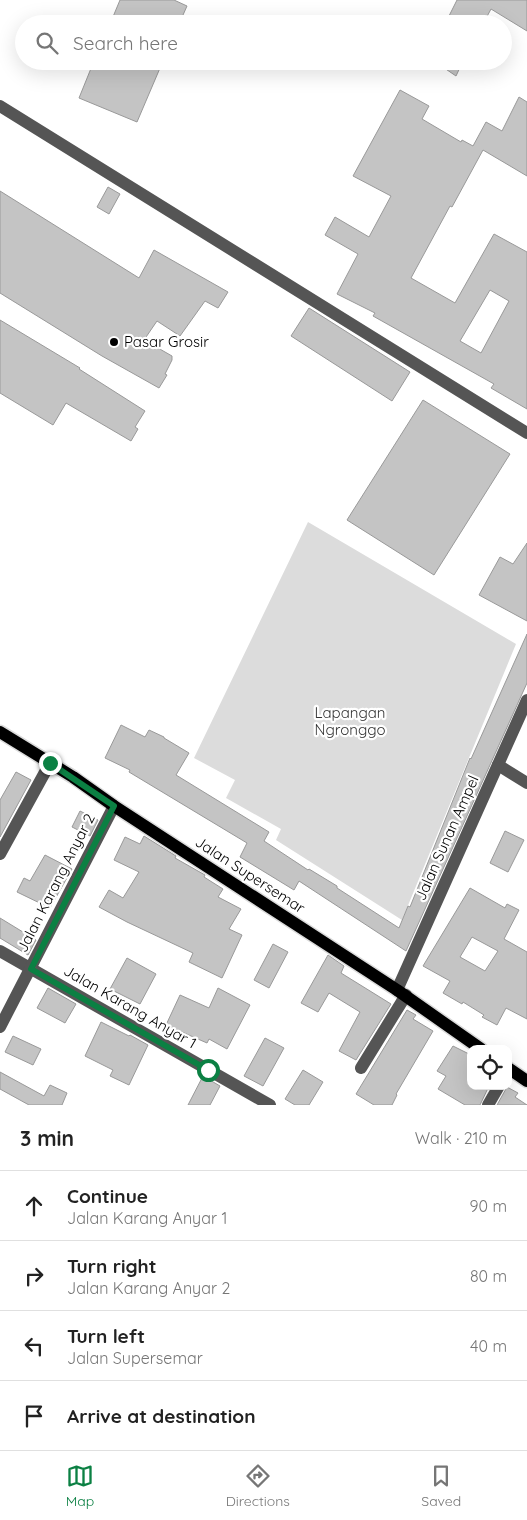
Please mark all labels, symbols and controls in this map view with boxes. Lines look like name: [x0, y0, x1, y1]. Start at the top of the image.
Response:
search box: [15, 15, 512, 70]
icon: search: [33, 29, 61, 57]
text: Search here: [73, 31, 178, 55]
place label: Pasar Grosir: [124, 332, 209, 351]
marker: Pasar Grosir: [108, 336, 120, 348]
park label: Lapangan Ngronggo: [315, 703, 385, 739]
route end: [39, 752, 62, 775]
street label: Jalan Sunan Ampel: [410, 772, 483, 903]
street label: Jalan Karang Anyar 2: [12, 810, 99, 955]
street label: Jalan Supersemar: [192, 832, 309, 917]
street label: Jalan Karang Anyar 1: [60, 961, 200, 1052]
map controls: [467, 1045, 512, 1090]
button: locate: [467, 1045, 512, 1090]
route start: [197, 1059, 220, 1082]
text: 3 min: [20, 1125, 74, 1151]
text: Walk · 210 m: [415, 1128, 507, 1148]
text: Continue: [67, 1184, 148, 1208]
icon: ahead: [20, 1192, 48, 1220]
text: 90 m: [470, 1196, 507, 1216]
text: Jalan Karang Anyar 1: [67, 1208, 227, 1228]
text: Turn right: [67, 1254, 156, 1278]
icon: right: [20, 1262, 48, 1290]
text: 80 m: [470, 1266, 507, 1286]
text: Jalan Karang Anyar 2: [67, 1278, 230, 1298]
text: Turn left: [67, 1324, 145, 1348]
icon: left: [20, 1332, 48, 1360]
text: 40 m: [470, 1336, 507, 1356]
text: Jalan Supersemar: [67, 1348, 203, 1368]
icon: arrive: [20, 1402, 48, 1430]
text: Arrive at destination: [67, 1404, 256, 1428]
tab: Map: [66, 1462, 94, 1510]
tab: Directions: [226, 1462, 290, 1510]
tab: Saved: [421, 1462, 461, 1510]

